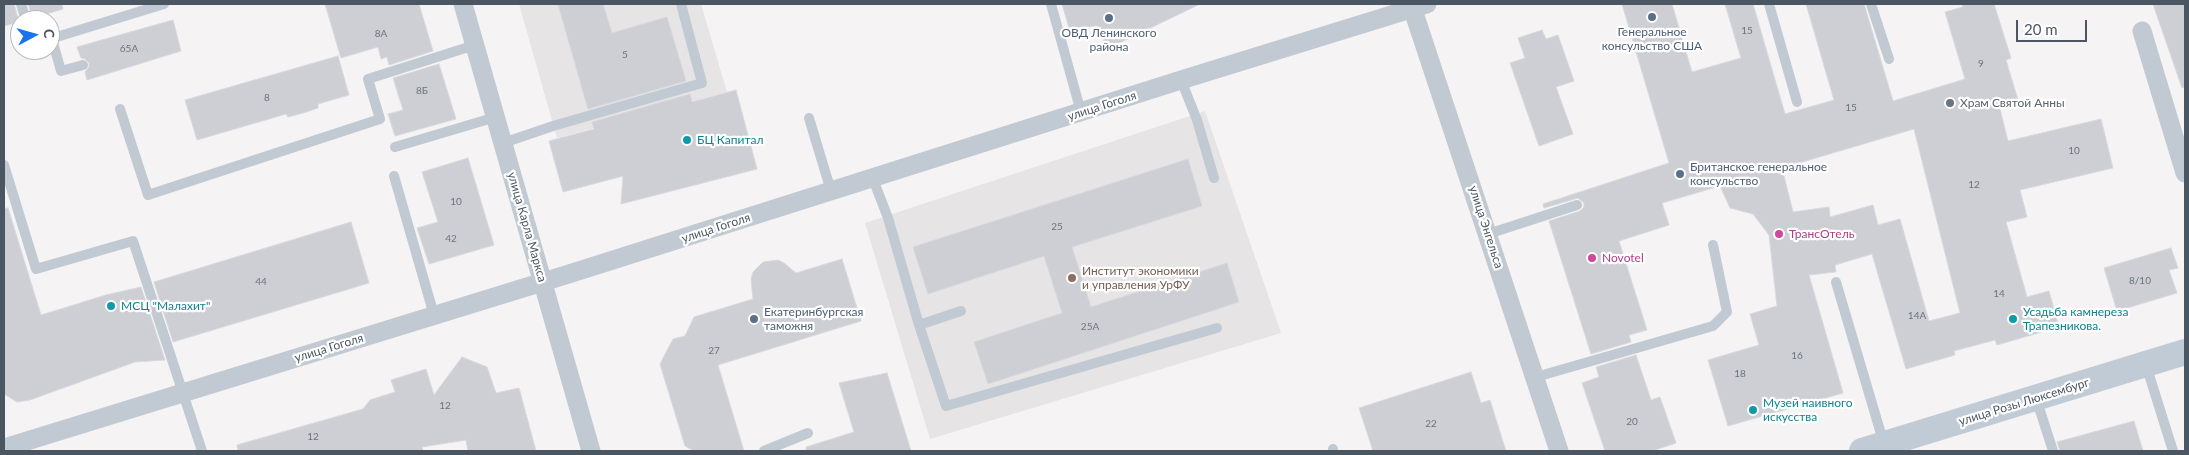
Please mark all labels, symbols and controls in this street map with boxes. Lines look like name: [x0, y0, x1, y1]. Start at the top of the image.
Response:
north arrow: [10, 10, 60, 60]
scale bar: [2019, 10, 2090, 42]
marker: Генеральное консульство США: [1646, 11, 1658, 23]
marker: ОВД Ленинского района: [1103, 12, 1115, 24]
text: 20 m: [2024, 20, 2058, 38]
place label: Генеральное консульство США: [1602, 25, 1702, 53]
house number: 15: [1741, 25, 1753, 37]
place label: ОВД Ленинского района: [1061, 26, 1157, 54]
text: С: [40, 28, 58, 39]
house number: 8А: [375, 28, 387, 40]
house number: 65А: [120, 43, 138, 55]
house number: 5: [622, 49, 628, 61]
house number: 9: [1978, 58, 1984, 70]
house number: 8Б: [416, 85, 428, 97]
street label: улица Гоголя: [1066, 88, 1138, 124]
house number: 8: [264, 92, 270, 104]
place label: Храм Святой Анны: [1960, 96, 2065, 110]
marker: Храм Святой Анны: [1944, 97, 1956, 109]
house number: 15: [1845, 102, 1857, 114]
place label: БЦ Капитал: [697, 133, 763, 147]
marker: БЦ Капитал: [681, 134, 693, 146]
house number: 10: [2068, 145, 2080, 157]
place label: Британское генеральное консульство: [1690, 160, 1827, 188]
marker: Британское генеральное консульство: [1674, 168, 1686, 180]
street label: улица Карла Маркса: [504, 170, 550, 284]
house number: 12: [1968, 179, 1980, 191]
street label: улица Энгельса: [1466, 184, 1506, 270]
house number: 10: [450, 196, 462, 208]
street label: улица Гоголя: [680, 210, 752, 246]
house number: 25: [1051, 221, 1063, 233]
place label: ТрансОтель: [1789, 227, 1854, 241]
marker: ТрансОтель: [1773, 228, 1785, 240]
house number: 42: [445, 233, 457, 245]
place label: Novotel: [1602, 251, 1644, 265]
marker: Novotel: [1586, 252, 1598, 264]
place label: Институт экономики и управления УрФУ: [1082, 264, 1199, 292]
marker: Институт экономики и управления УрФУ: [1066, 272, 1078, 284]
house number: 8/10: [2129, 275, 2151, 287]
house number: 44: [255, 276, 267, 288]
house number: 14: [1993, 288, 2005, 300]
place label: МСЦ "Малахит": [121, 299, 210, 313]
marker: МСЦ "Малахит": [105, 300, 117, 312]
place label: Екатеринбургская таможня: [764, 305, 864, 333]
place label: Усадьба камнереза Трапезникова.: [2023, 305, 2128, 333]
house number: 14А: [1908, 310, 1926, 322]
marker: Екатеринбургская таможня: [748, 313, 760, 325]
marker: Усадьба камнереза Трапезникова.: [2007, 313, 2019, 325]
house number: 25А: [1081, 321, 1099, 333]
street label: улица Гоголя: [293, 331, 365, 365]
house number: 27: [708, 345, 720, 357]
house number: 16: [1791, 350, 1803, 362]
house number: 18: [1734, 368, 1746, 380]
street label: улица Розы Люксембург: [1957, 375, 2091, 429]
place label: Музей наивного искусства: [1763, 396, 1852, 424]
house number: 12: [439, 400, 451, 412]
marker: Музей наивного искусства: [1747, 404, 1759, 416]
house number: 20: [1626, 416, 1638, 428]
house number: 22: [1425, 418, 1437, 430]
house number: 12: [307, 431, 319, 443]

